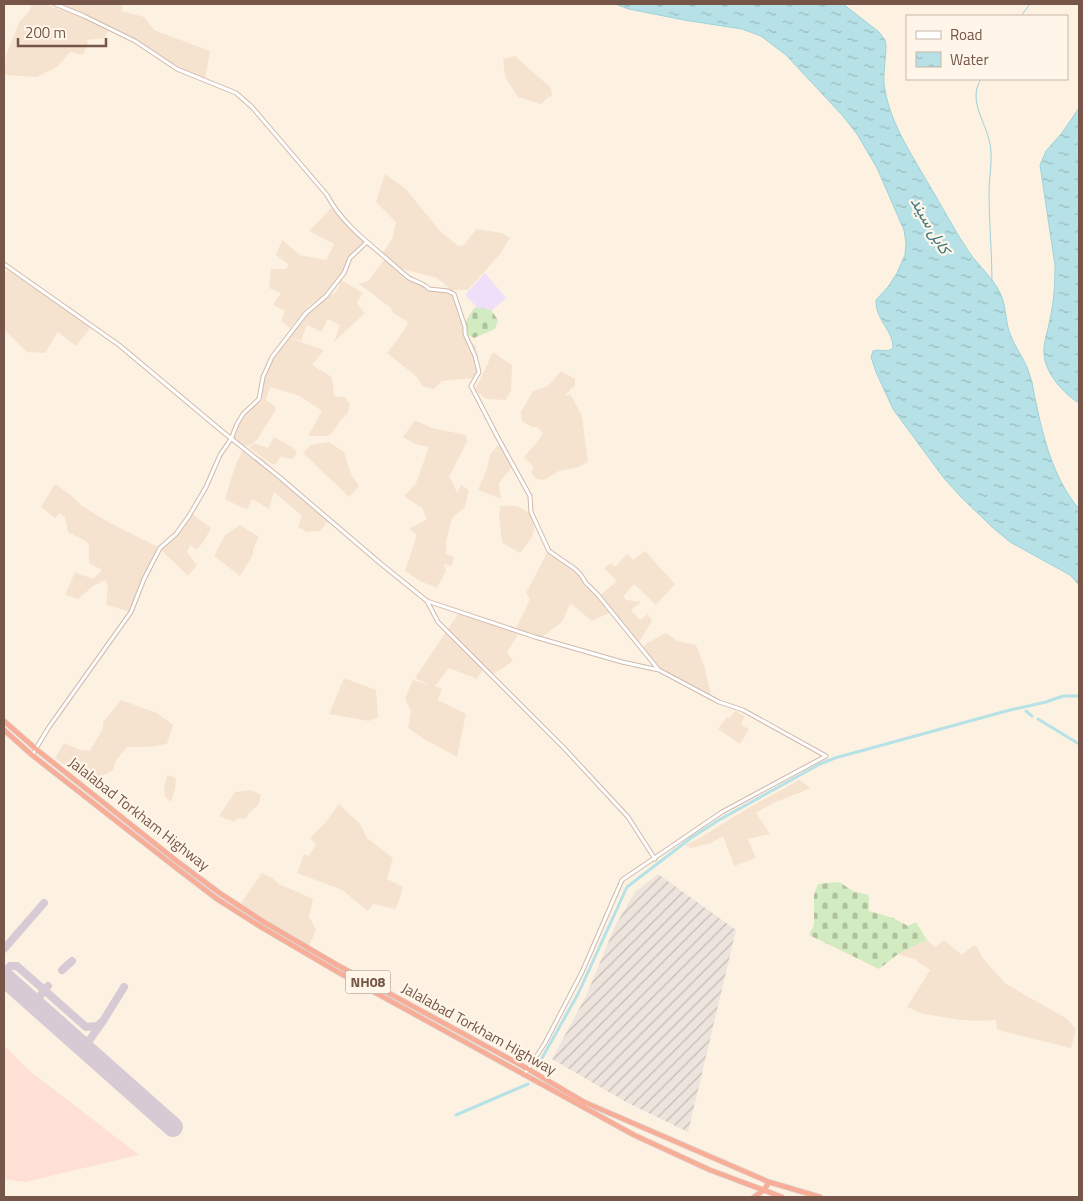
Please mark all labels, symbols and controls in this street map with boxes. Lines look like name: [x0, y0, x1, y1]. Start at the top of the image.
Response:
scale bar: [18, 15, 105, 47]
legend: [906, 15, 1068, 80]
text: 200 m: [25, 21, 66, 44]
text: Road: [950, 23, 982, 46]
text: Water: [950, 48, 989, 71]
water label: کابل سيند: [905, 192, 958, 261]
street label: Jalalabad Torkham Highway: [64, 751, 215, 876]
road number: NH08: [346, 970, 390, 994]
street label: Jalalabad Torkham Highway: [398, 976, 561, 1081]

